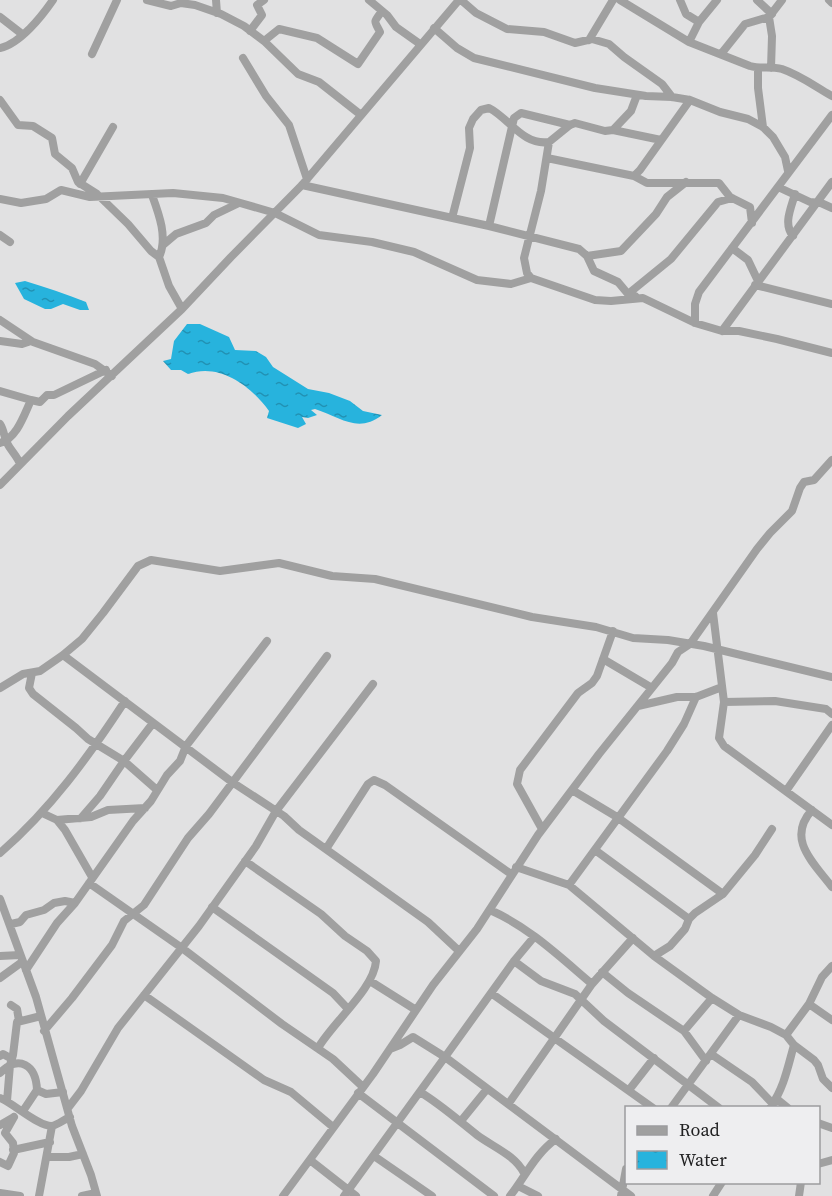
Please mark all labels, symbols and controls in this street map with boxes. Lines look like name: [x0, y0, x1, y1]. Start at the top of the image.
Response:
legend: [625, 1106, 820, 1184]
text: Road: [679, 1117, 720, 1142]
text: Water: [679, 1147, 727, 1172]

